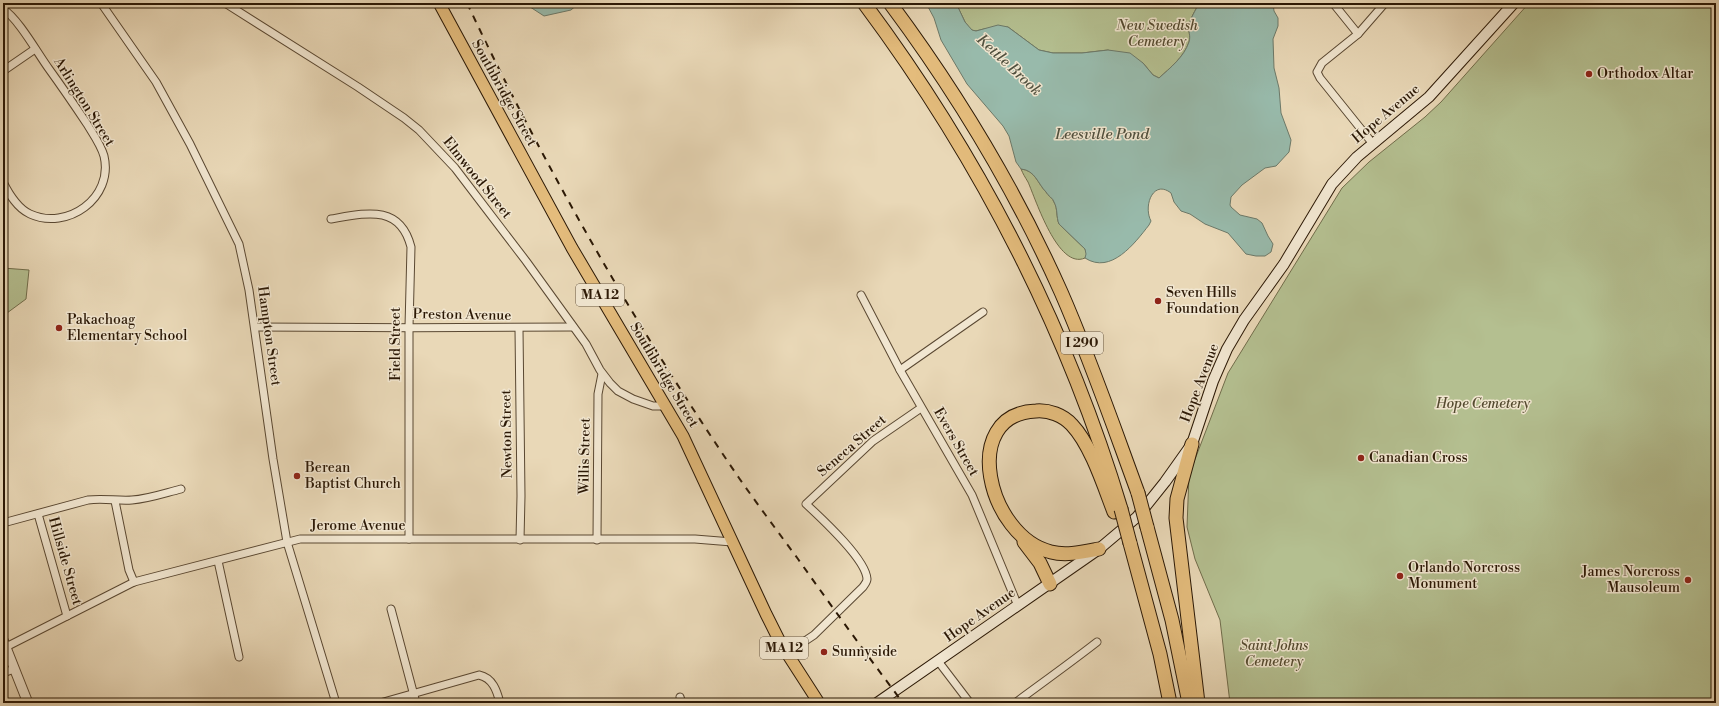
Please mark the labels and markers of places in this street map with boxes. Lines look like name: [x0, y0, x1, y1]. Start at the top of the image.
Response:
place label: Orthodox Altar: [1597, 65, 1693, 83]
marker: Orthodox Altar: [1584, 69, 1594, 79]
place label: Seven Hills Foundation: [1166, 284, 1240, 318]
marker: Seven Hills Foundation: [1153, 296, 1163, 306]
place label: Pakachoag Elementary School: [67, 311, 187, 345]
marker: Pakachoag Elementary School: [54, 323, 64, 333]
place label: Canadian Cross: [1369, 449, 1468, 467]
marker: Canadian Cross: [1356, 453, 1366, 463]
place label: Berean Baptist Church: [304, 459, 401, 493]
marker: Berean Baptist Church: [292, 471, 302, 481]
place label: Orlando Norcross Monument: [1408, 559, 1520, 593]
place label: James Norcross Mausoleum: [1581, 563, 1680, 597]
marker: Orlando Norcross Monument: [1395, 571, 1405, 581]
marker: James Norcross Mausoleum: [1683, 575, 1693, 585]
place label: Sunnyside: [832, 643, 897, 661]
marker: Sunnyside: [819, 647, 829, 657]

